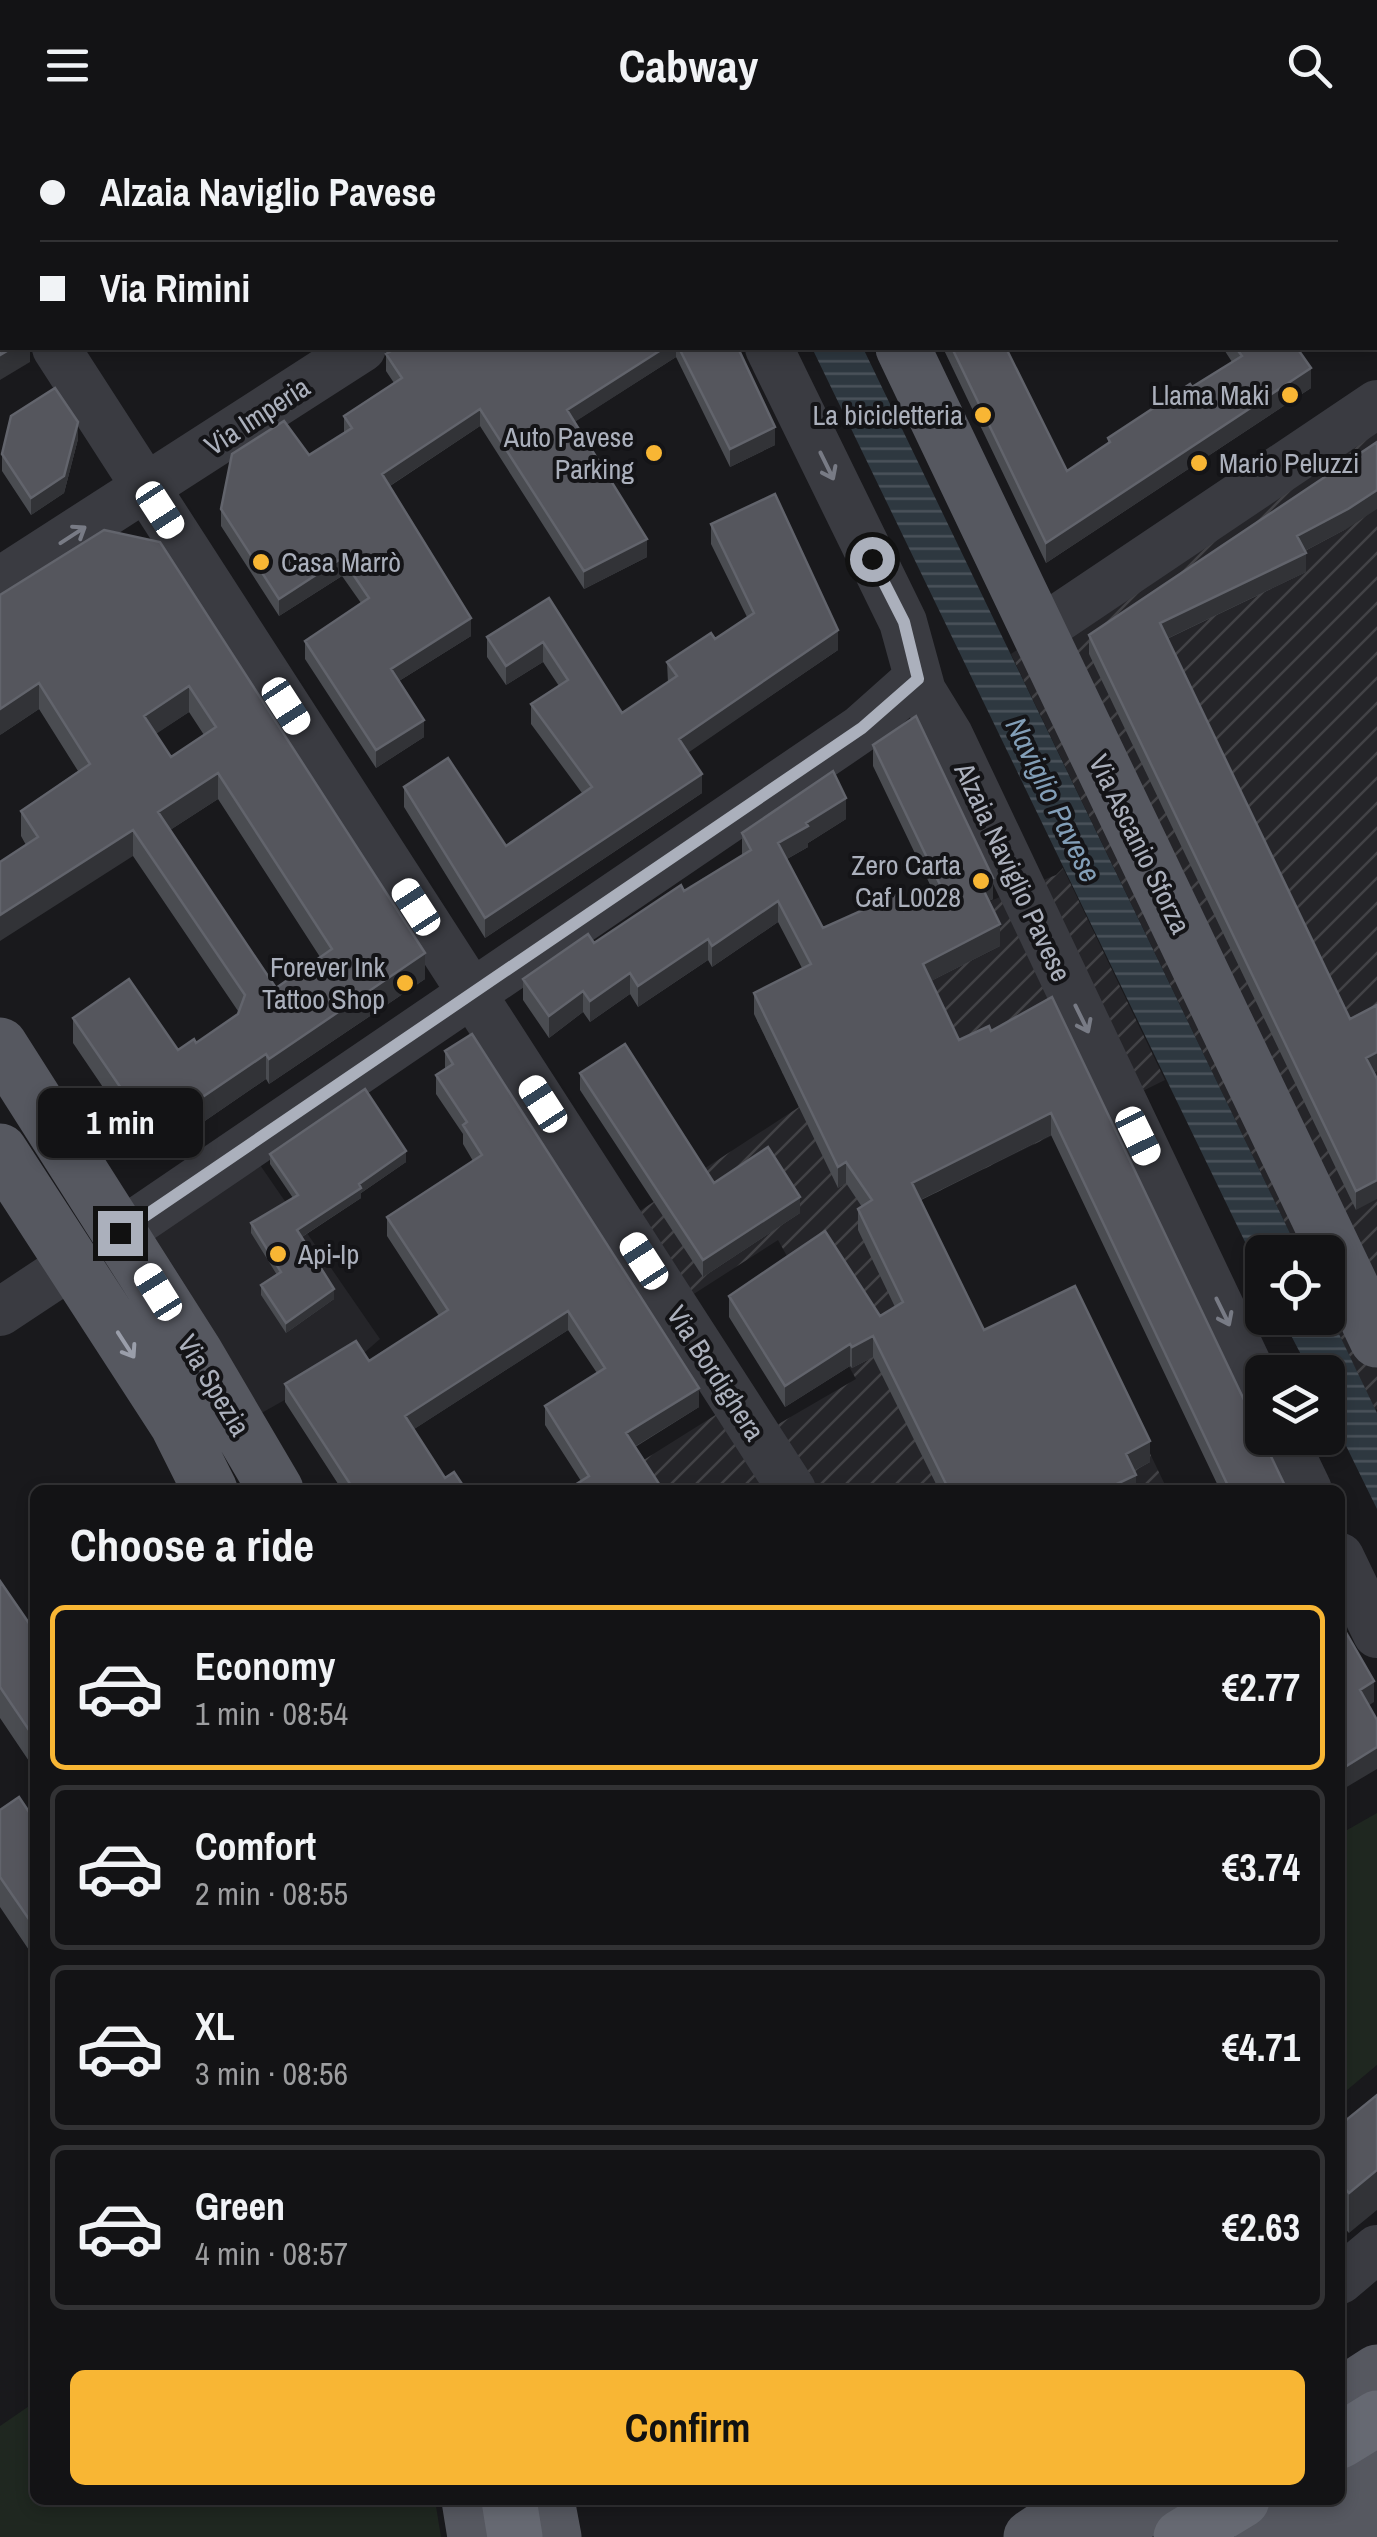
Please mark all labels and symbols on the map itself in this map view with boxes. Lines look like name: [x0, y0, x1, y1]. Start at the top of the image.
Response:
street label: Via Imperia: [197, 368, 317, 464]
place label: Llama Maki: [1151, 376, 1270, 414]
marker: Llama Maki: [1279, 384, 1301, 406]
place label: La bicicletteria: [812, 396, 963, 434]
marker: La bicicletteria: [972, 404, 994, 426]
place label: Auto Pavese Parking: [503, 418, 634, 488]
marker: Auto Pavese Parking: [643, 442, 665, 464]
place label: Mario Peluzzi: [1219, 444, 1359, 482]
one-way arrow: [818, 451, 837, 481]
marker: Mario Peluzzi: [1188, 452, 1210, 474]
car: [131, 477, 189, 543]
one-way arrow: [58, 524, 86, 545]
route start: [850, 537, 895, 582]
place label: Casa Marrò: [281, 543, 401, 581]
marker: Casa Marrò: [250, 551, 272, 573]
car: [257, 673, 315, 739]
water label: Naviglio Pavese: [997, 710, 1111, 889]
street label: Via Ascanio Sforza: [1080, 748, 1200, 940]
street label: Alzaia Naviglio Pavese: [945, 755, 1080, 988]
place label: Zero Carta Caf L0028: [851, 846, 961, 916]
marker: Zero Carta Caf L0028: [970, 870, 992, 892]
car: [387, 874, 445, 940]
place label: Forever Ink Tattoo Shop: [262, 948, 386, 1018]
marker: Forever Ink Tattoo Shop: [394, 972, 416, 994]
one-way arrow: [1073, 1003, 1092, 1033]
car: [514, 1071, 572, 1137]
callout: 1 min: [38, 1088, 202, 1158]
car: [1111, 1102, 1165, 1170]
route end: [98, 1211, 143, 1256]
car: [615, 1228, 673, 1294]
place label: Api-Ip: [297, 1235, 359, 1273]
marker: Api-Ip: [267, 1243, 289, 1265]
car: [129, 1259, 187, 1325]
one-way arrow: [1214, 1296, 1233, 1326]
street label: Via Bordighera: [658, 1298, 774, 1448]
street label: Via Spezia: [169, 1327, 259, 1443]
one-way arrow: [116, 1330, 137, 1359]

